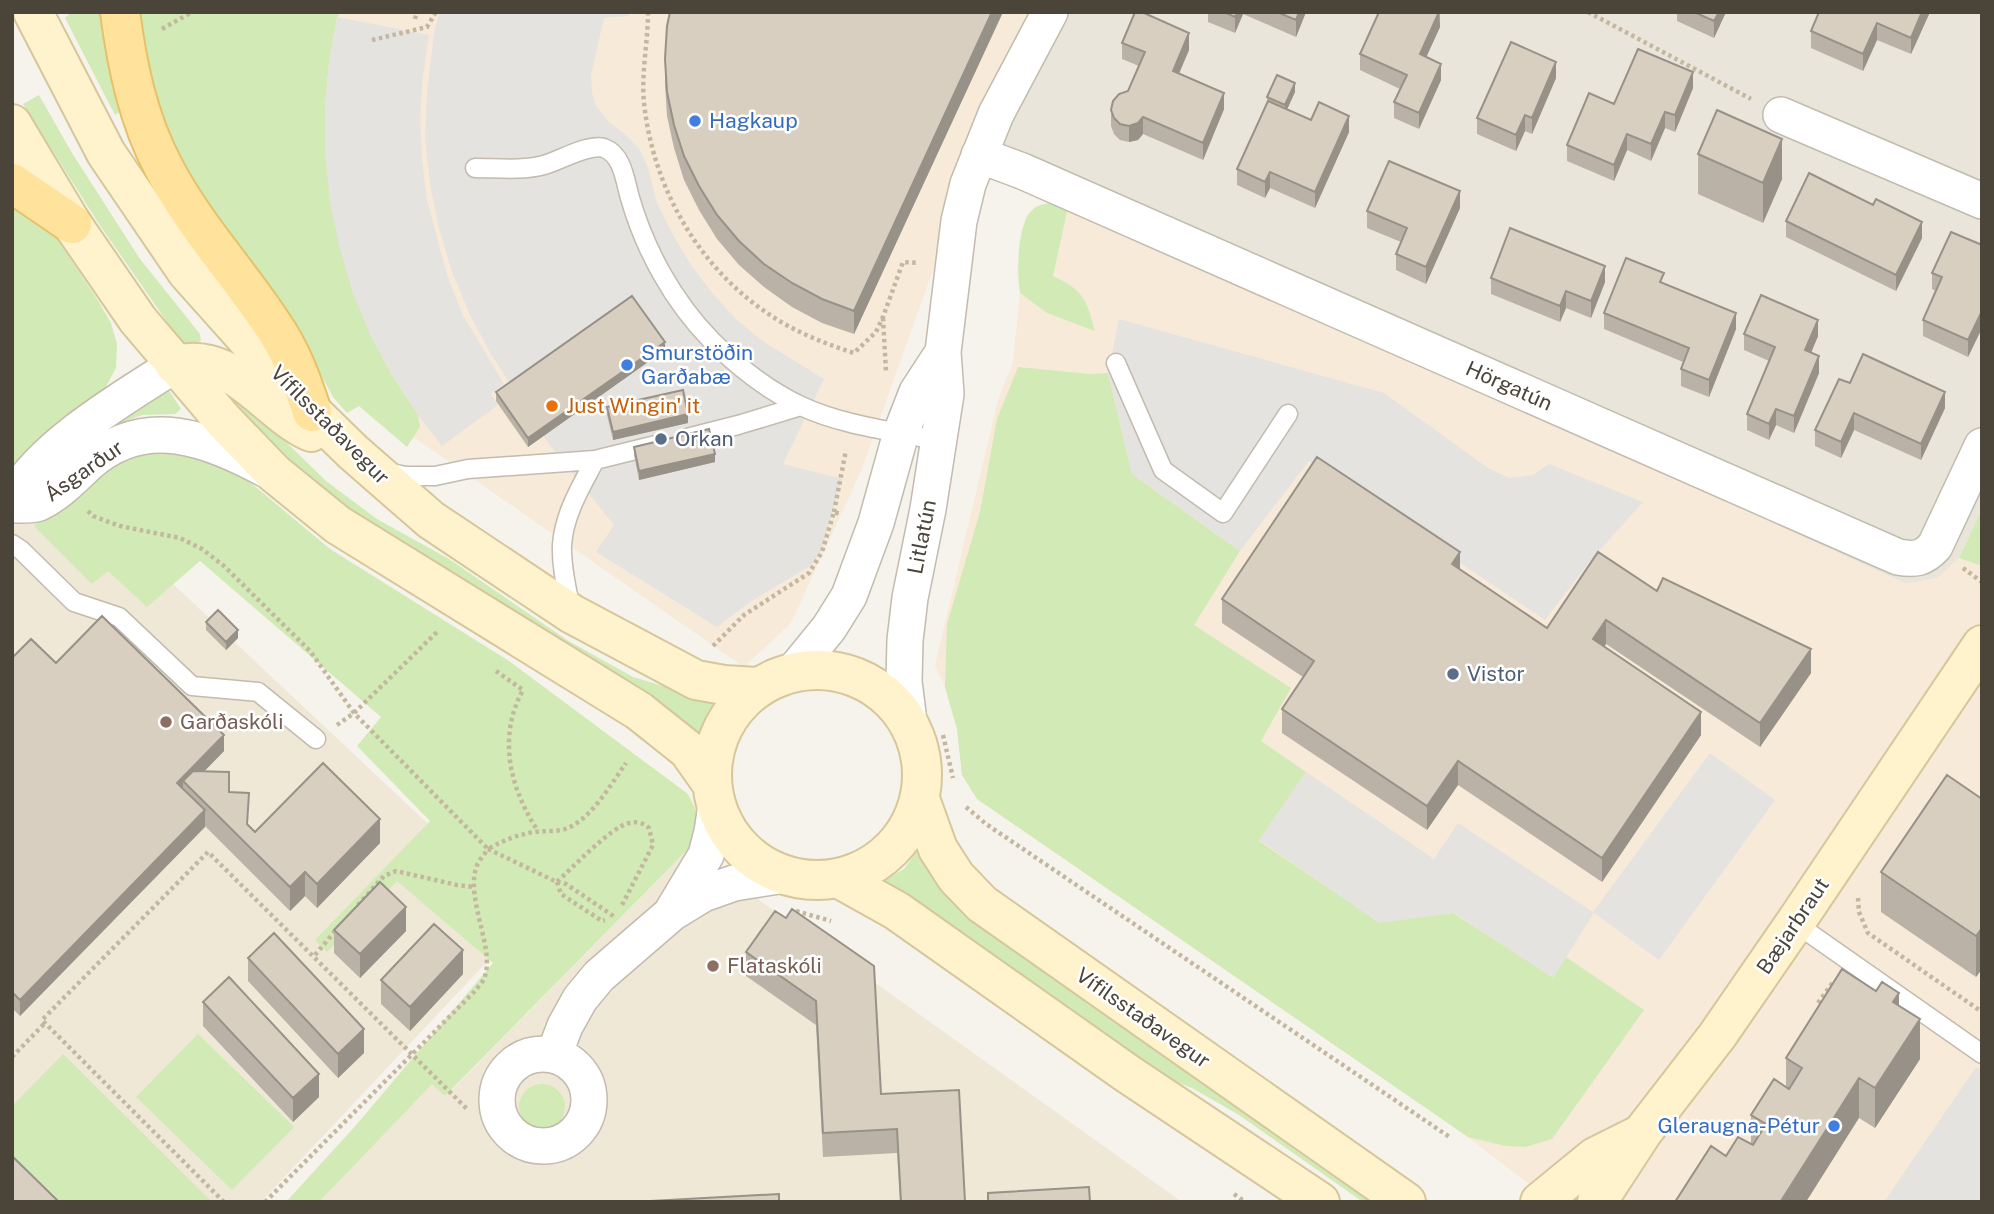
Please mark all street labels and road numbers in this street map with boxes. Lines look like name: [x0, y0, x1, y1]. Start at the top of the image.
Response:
street label: Hörgatún: [1462, 355, 1556, 416]
street label: Vífilsstaðavegur: [266, 360, 395, 489]
street label: Ásgarður: [40, 435, 128, 507]
street label: Litlatún: [902, 498, 941, 576]
street label: Bæjarbraut: [1751, 873, 1834, 979]
street label: Vífilsstaðavegur: [1071, 962, 1215, 1073]

